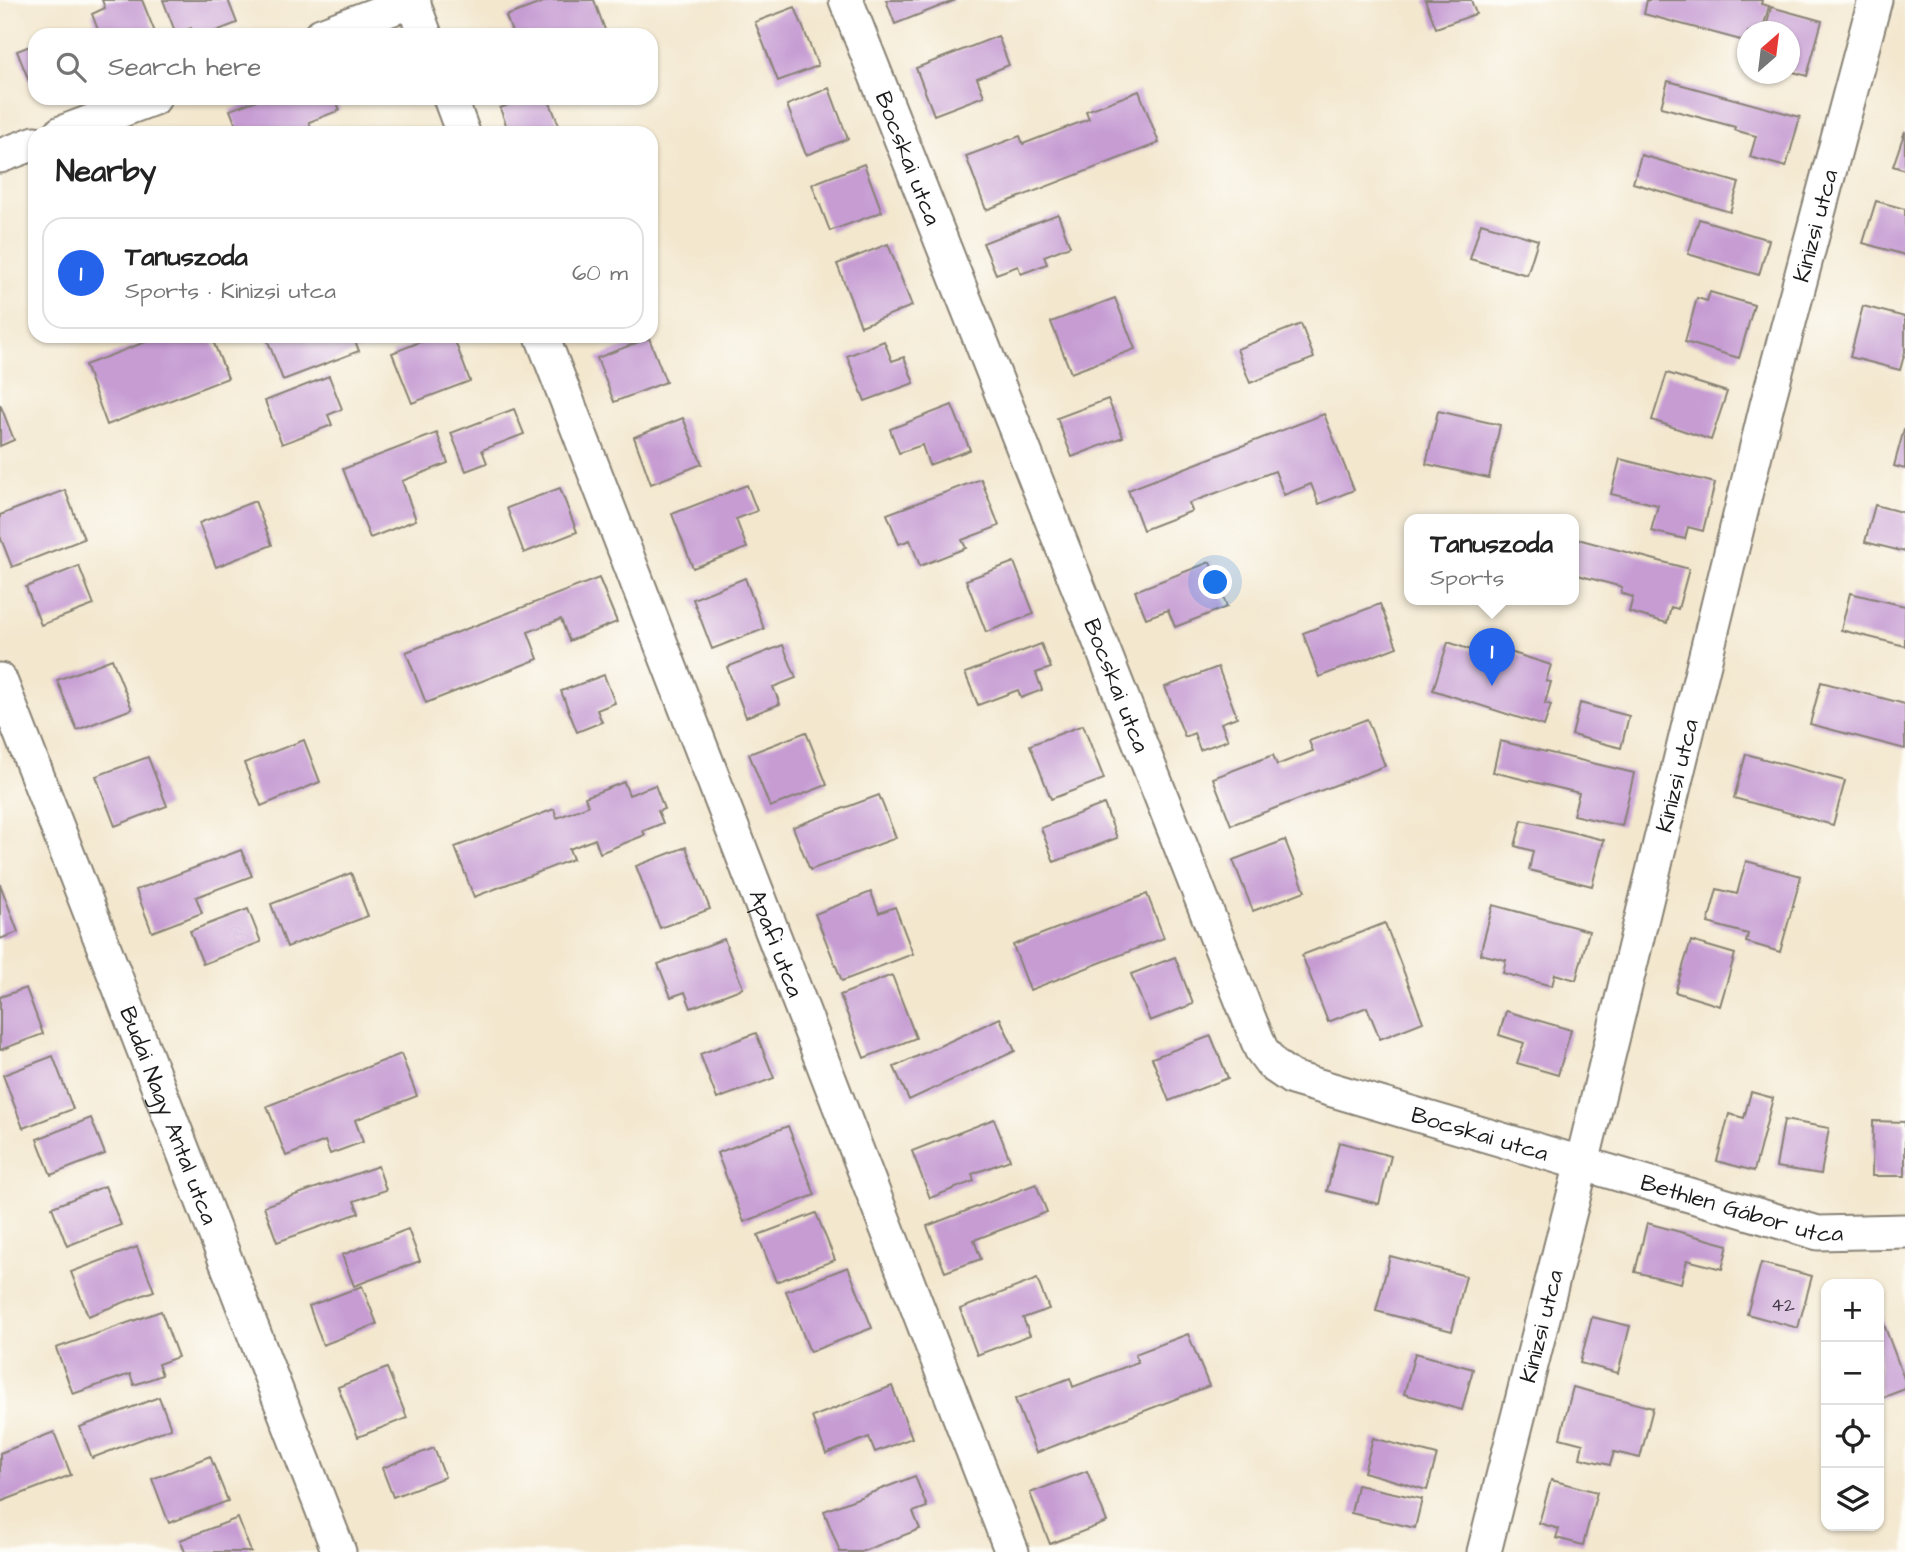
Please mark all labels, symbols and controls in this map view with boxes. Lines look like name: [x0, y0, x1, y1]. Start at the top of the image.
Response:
north arrow: [1737, 21, 1800, 84]
search box: [28, 28, 658, 105]
icon: search: [52, 48, 90, 86]
text: Search here: [108, 49, 261, 85]
street label: Bocskai utca: [867, 87, 949, 230]
text: Nearby: [56, 151, 156, 193]
street label: Kinizsi utca: [1785, 166, 1846, 286]
text: Tanuszoda: [125, 239, 248, 275]
text: 1: [80, 257, 82, 289]
text: 60 m: [572, 257, 628, 289]
text: Sports · Kinizsi utca: [125, 275, 336, 307]
popup: [1404, 514, 1579, 605]
text: Tanuszoda: [1430, 526, 1553, 562]
text: Sports: [1430, 562, 1504, 594]
your location: [1198, 565, 1232, 599]
street label: Bocskai utca: [1075, 614, 1157, 758]
pin: 1: [1469, 628, 1515, 686]
street label: Kinizsi utca: [1648, 716, 1707, 836]
street label: Apafi utca: [740, 885, 811, 1002]
street label: Budai Nagy Antal utca: [111, 1002, 225, 1230]
street label: Bocskai utca: [1407, 1099, 1552, 1170]
street label: Bethlen Gábor utca: [1637, 1167, 1844, 1250]
street label: Kinizsi utca: [1512, 1266, 1572, 1386]
map controls: [1821, 1279, 1884, 1531]
button: +: [1821, 1279, 1884, 1342]
house number: 42: [1771, 1292, 1795, 1319]
button: −: [1821, 1342, 1884, 1405]
button: locate: [1821, 1405, 1884, 1468]
button: layers: [1821, 1468, 1884, 1531]

